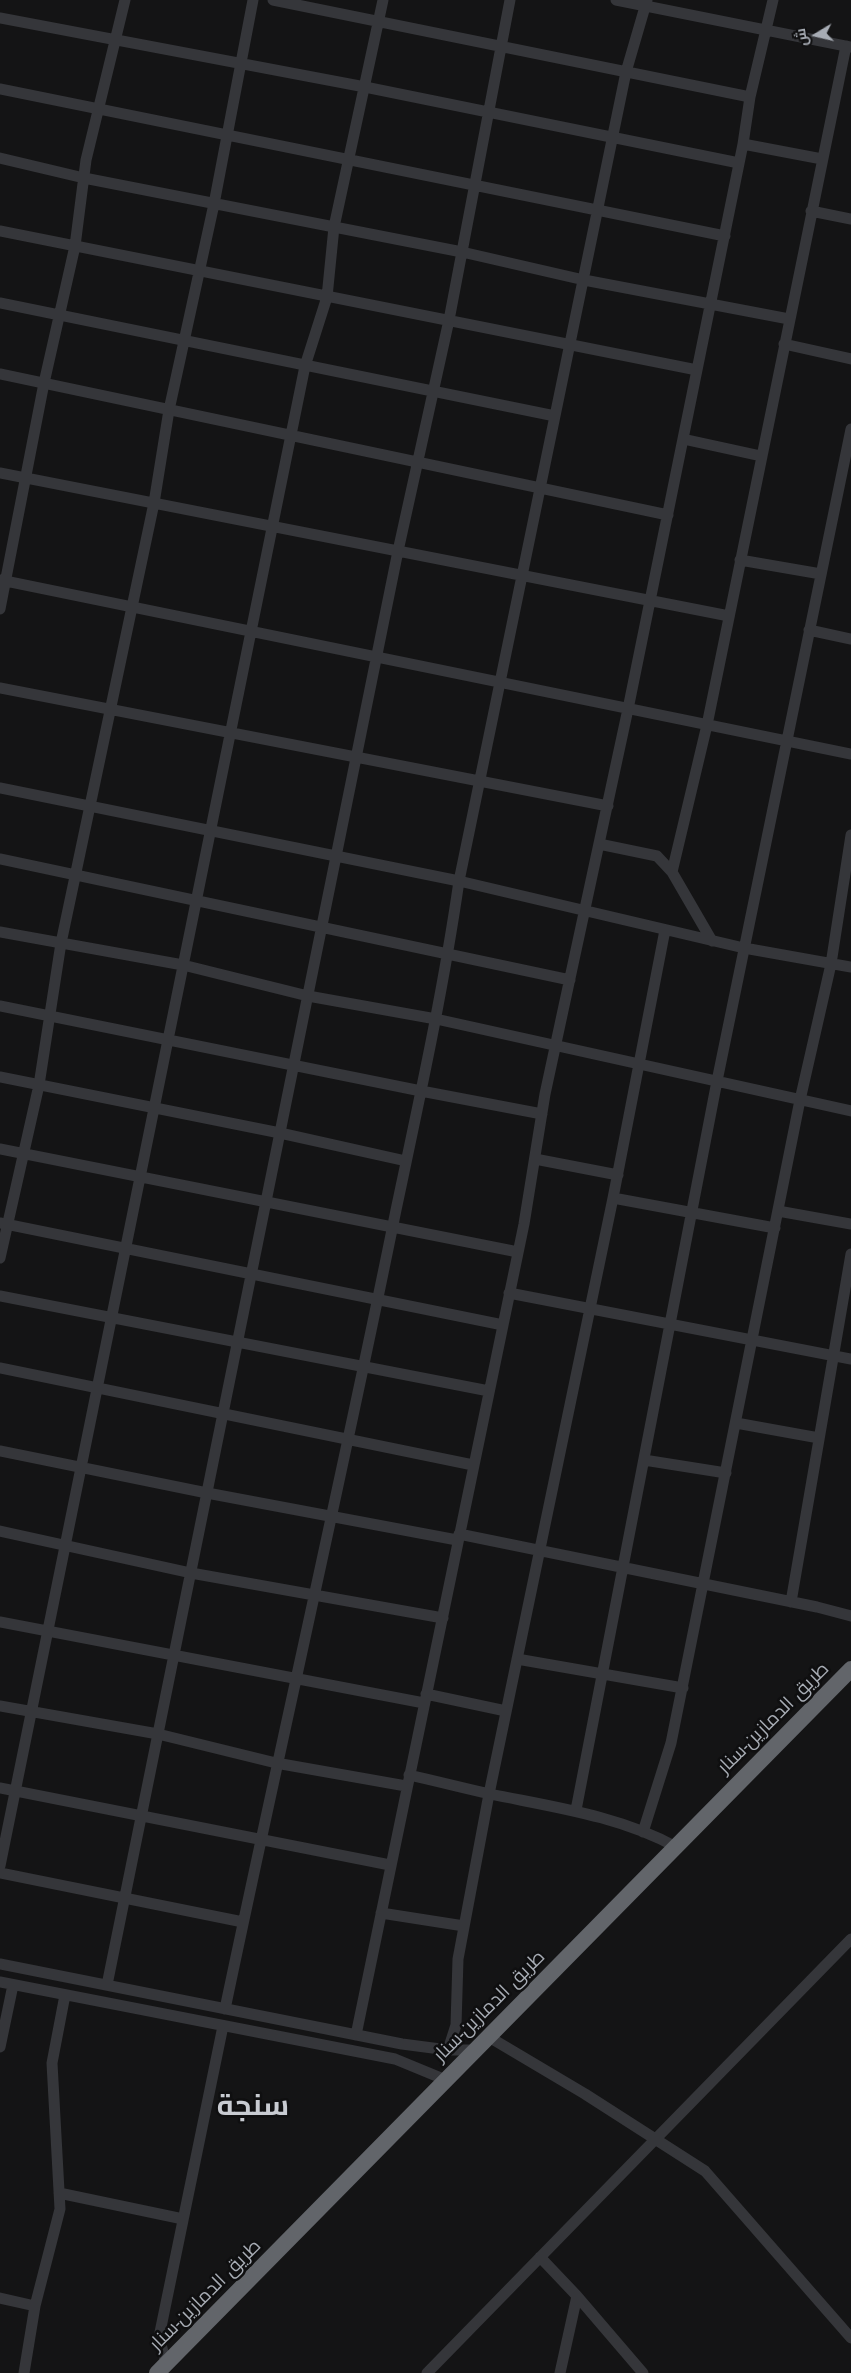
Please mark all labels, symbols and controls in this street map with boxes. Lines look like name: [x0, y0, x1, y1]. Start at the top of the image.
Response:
north arrow: [791, 10, 841, 60]
text: ش: [790, 27, 812, 48]
street label: طريق الدمازين-سنار: [714, 1659, 834, 1779]
street label: طريق الدمازين-سنار: [430, 1947, 550, 2067]
district label: سنجة: [217, 2091, 289, 2125]
street label: طريق الدمازين-سنار: [146, 2236, 266, 2356]

